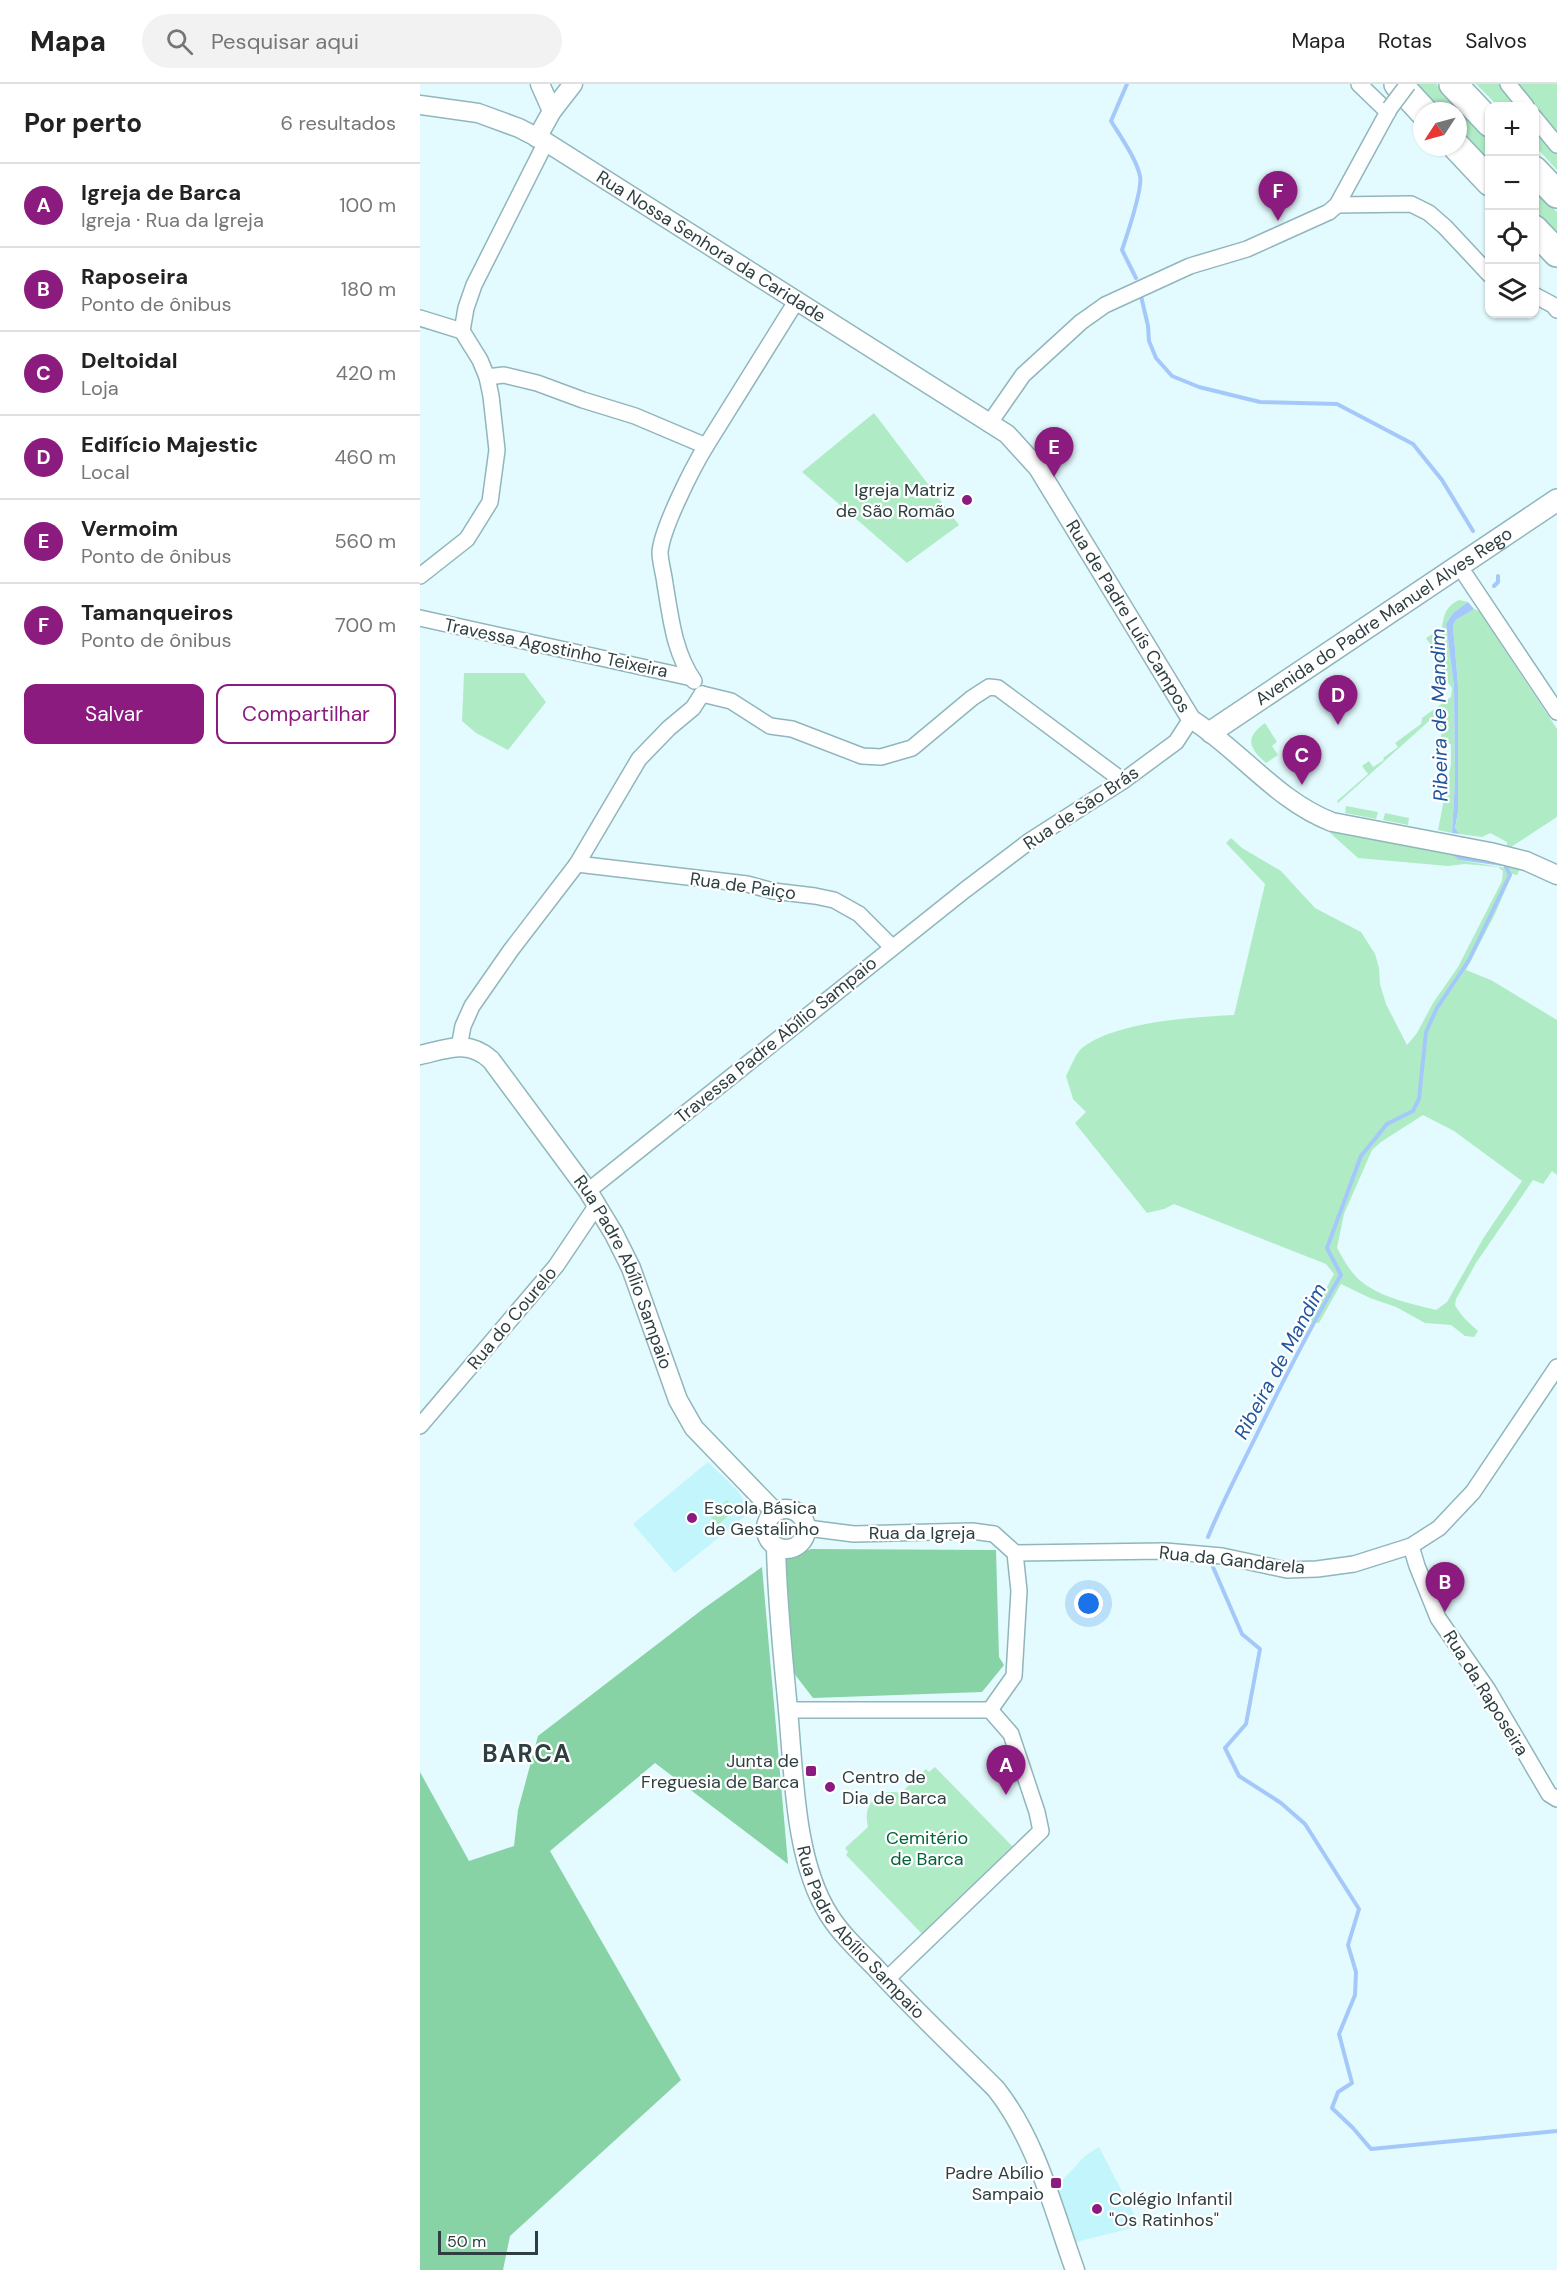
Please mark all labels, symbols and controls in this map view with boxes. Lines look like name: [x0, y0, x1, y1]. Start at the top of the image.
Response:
search box: [142, 14, 562, 68]
text: Mapa: [30, 23, 106, 60]
icon: search: [163, 25, 196, 58]
text: Pesquisar aqui: [211, 27, 359, 56]
text: Mapa: [1291, 27, 1345, 55]
text: Rotas: [1378, 27, 1432, 55]
text: Salvos: [1465, 27, 1527, 55]
north arrow: [1413, 102, 1467, 156]
map controls: [1485, 102, 1539, 318]
button: +: [1485, 102, 1539, 156]
text: Por perto: [24, 106, 142, 140]
text: 6 resultados: [281, 110, 396, 136]
button: −: [1485, 156, 1539, 210]
street label: Rua Nossa Senhora da Caridade: [592, 165, 830, 328]
pin: F: [1258, 172, 1298, 221]
text: Igreja de Barca: [81, 178, 241, 207]
text: A: [36, 192, 51, 218]
text: 100 m: [339, 192, 396, 218]
text: Igreja · Rua da Igreja: [81, 207, 264, 233]
button: locate: [1485, 210, 1539, 264]
text: Raposeira: [81, 262, 188, 291]
button: layers: [1485, 264, 1539, 318]
text: B: [37, 276, 50, 302]
text: 180 m: [341, 276, 396, 302]
text: Ponto de ônibus: [81, 291, 231, 317]
text: Deltoidal: [81, 346, 178, 375]
text: C: [36, 360, 51, 386]
text: 420 m: [336, 360, 396, 386]
text: Loja: [81, 375, 119, 401]
pin: E: [1034, 428, 1074, 477]
text: Edifício Majestic: [81, 430, 258, 459]
text: D: [36, 444, 51, 470]
text: 460 m: [334, 444, 396, 470]
text: Local: [81, 459, 130, 485]
place label: Igreja Matriz de São Romão: [836, 478, 955, 523]
marker: Igreja Matriz de São Romão: [960, 493, 974, 507]
text: Vermoim: [81, 514, 178, 543]
street label: Rua de Padre Luís Campos: [1060, 515, 1196, 717]
street label: Avenida do Padre Manuel Alves Rego: [1251, 521, 1517, 711]
text: E: [38, 528, 49, 554]
text: 560 m: [334, 528, 396, 554]
text: Ponto de ônibus: [81, 543, 231, 569]
text: Tamanqueiros: [81, 598, 233, 627]
text: F: [38, 612, 49, 638]
text: 700 m: [335, 612, 396, 638]
street label: Travessa Agostinho Teixeira: [442, 613, 670, 683]
text: Ponto de ônibus: [81, 627, 231, 653]
water label: Ribeira de Mandim: [1424, 628, 1454, 802]
pin: D: [1318, 676, 1358, 725]
button: Salvar: [24, 684, 204, 744]
button: Compartilhar: [216, 684, 396, 744]
pin: C: [1282, 736, 1322, 785]
street label: Rua de São Brás: [1019, 761, 1143, 855]
street label: Rua de Paiço: [688, 867, 798, 905]
street label: Travessa Padre Abílio Sampaio: [670, 951, 882, 1129]
street label: Rua Padre Abílio Sampaio: [568, 1170, 678, 1372]
street label: Rua do Courelo: [462, 1261, 562, 1375]
water label: Ribeira de Mandim: [1228, 1278, 1332, 1444]
place label: Escola Básica de Gestalinho: [704, 1496, 819, 1541]
marker: Escola Básica de Gestalinho: [685, 1511, 699, 1525]
street label: Rua da Igreja: [869, 1521, 975, 1545]
street label: Rua da Gandarela: [1158, 1540, 1306, 1580]
pin: B: [1426, 1562, 1464, 1612]
your location: [1074, 1589, 1103, 1618]
street label: Rua da Raposeira: [1438, 1626, 1534, 1760]
district label: BARCA: [482, 1738, 572, 1769]
pin: A: [986, 1746, 1026, 1795]
place label: Junta de Freguesia de Barca: [641, 1749, 799, 1794]
marker: Junta de Freguesia de Barca: [804, 1764, 818, 1778]
place label: Centro de Dia de Barca: [842, 1765, 947, 1810]
marker: Centro de Dia de Barca: [823, 1780, 837, 1794]
park label: Cemitério de Barca: [886, 1826, 968, 1871]
street label: Rua Padre Abílio Sampaio: [791, 1843, 930, 2024]
place label: Padre Abílio Sampaio: [945, 2161, 1044, 2206]
marker: Padre Abílio Sampaio: [1049, 2176, 1063, 2190]
place label: Colégio Infantil "Os Ratinhos": [1109, 2187, 1232, 2232]
marker: Colégio Infantil "Os Ratinhos": [1090, 2202, 1104, 2216]
scale bar: [438, 2228, 538, 2256]
text: 50 m: [447, 2231, 486, 2252]

